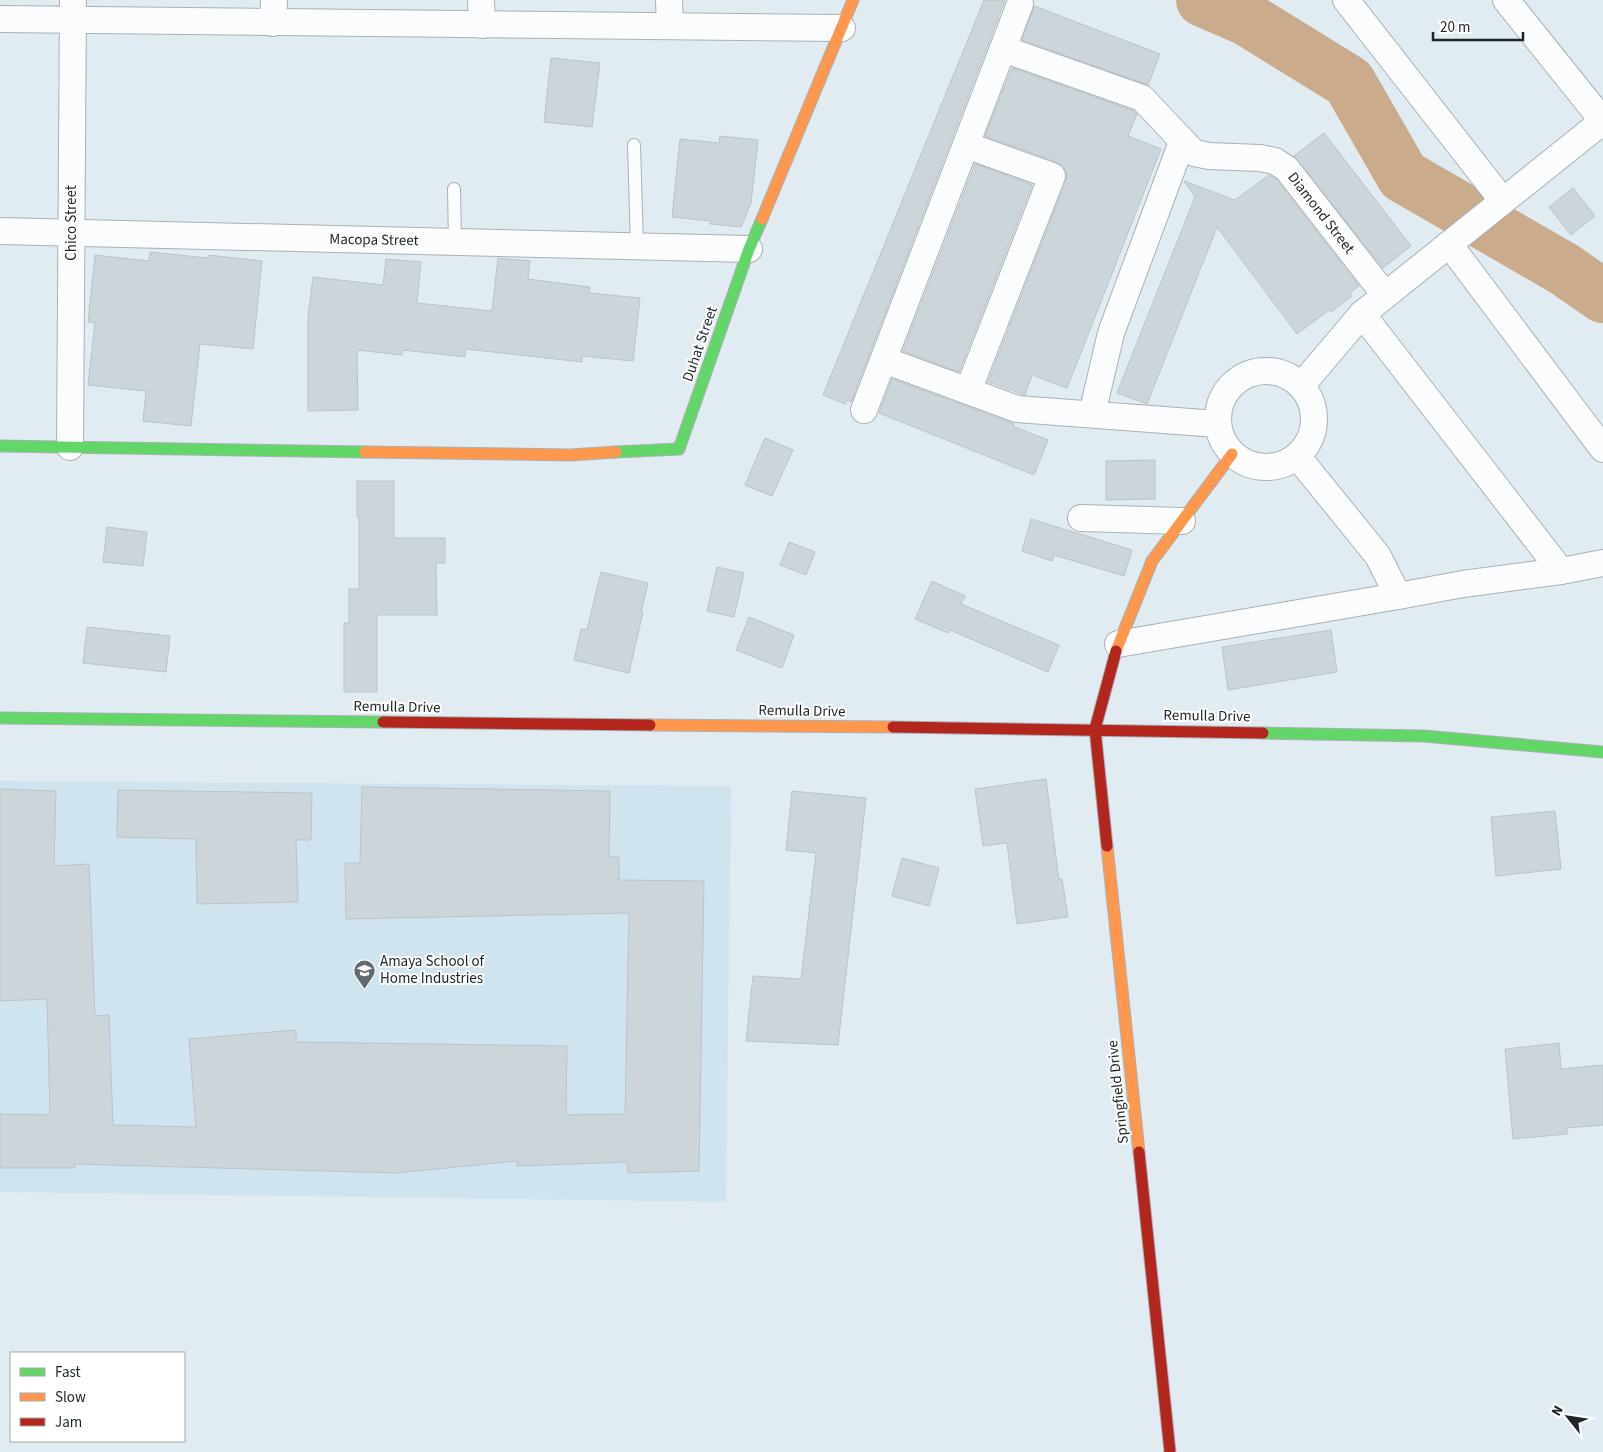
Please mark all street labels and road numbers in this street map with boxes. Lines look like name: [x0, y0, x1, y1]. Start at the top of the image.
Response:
street label: Diamond Street: [1283, 168, 1359, 258]
street label: Chico Street: [61, 185, 82, 261]
street label: Macopa Street: [329, 229, 419, 251]
street label: Duhat Street: [677, 303, 723, 385]
street label: Remulla Drive: [353, 696, 441, 718]
street label: Remulla Drive: [758, 700, 846, 722]
street label: Remulla Drive: [1163, 705, 1251, 727]
street label: Springfield Drive: [1102, 1039, 1134, 1145]

